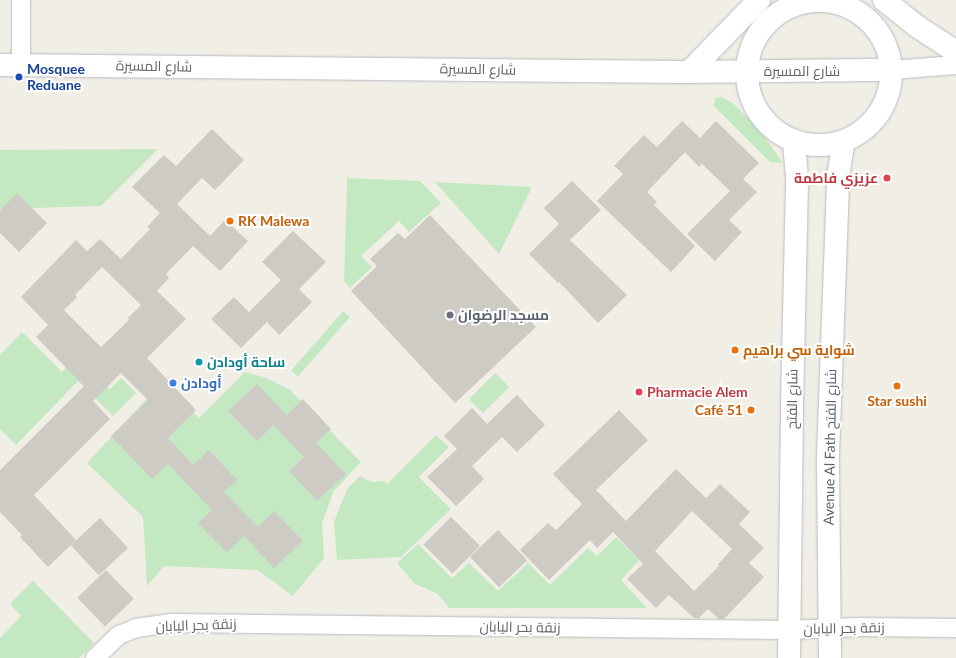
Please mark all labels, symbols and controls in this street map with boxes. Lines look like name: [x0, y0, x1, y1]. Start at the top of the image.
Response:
street label: شارع المسيرة: [116, 57, 192, 75]
street label: شارع المسيرة: [440, 60, 516, 78]
place label: Mosquee Reduane: [27, 61, 85, 94]
street label: شارع المسيرة: [764, 63, 840, 79]
marker: Mosquee Reduane: [14, 72, 24, 82]
place label: عزيزي فاطمة: [794, 170, 878, 186]
marker: عزيزي فاطمة: [881, 172, 893, 184]
place label: RK Malewa: [238, 213, 309, 229]
marker: RK Malewa: [225, 216, 235, 226]
place label: مسجد الرضوان: [458, 307, 549, 323]
marker: مسجد الرضوان: [445, 310, 455, 320]
place label: شواية سي براهيم: [743, 342, 855, 358]
marker: شواية سي براهيم: [730, 345, 740, 355]
place label: ساحة أودادن: [207, 354, 285, 370]
marker: ساحة أودادن: [194, 357, 204, 367]
street label: شارع الفتح: [783, 369, 801, 429]
street label: Avenue Al Fath شارع الفتح: [820, 369, 840, 525]
place label: أودادن: [181, 375, 222, 391]
marker: أودادن: [168, 378, 178, 388]
marker: Star sushi: [892, 381, 902, 391]
place label: Pharmacie Alem: [647, 384, 748, 400]
marker: Pharmacie Alem: [634, 387, 644, 397]
place label: Star sushi: [867, 393, 927, 409]
place label: Café 51: [695, 402, 743, 418]
marker: Café 51: [746, 405, 756, 415]
street label: زنقة بحر اليابان: [155, 615, 237, 635]
street label: زنقة بحر اليابان: [479, 618, 561, 636]
street label: زنقة بحر اليابان: [803, 619, 885, 637]

